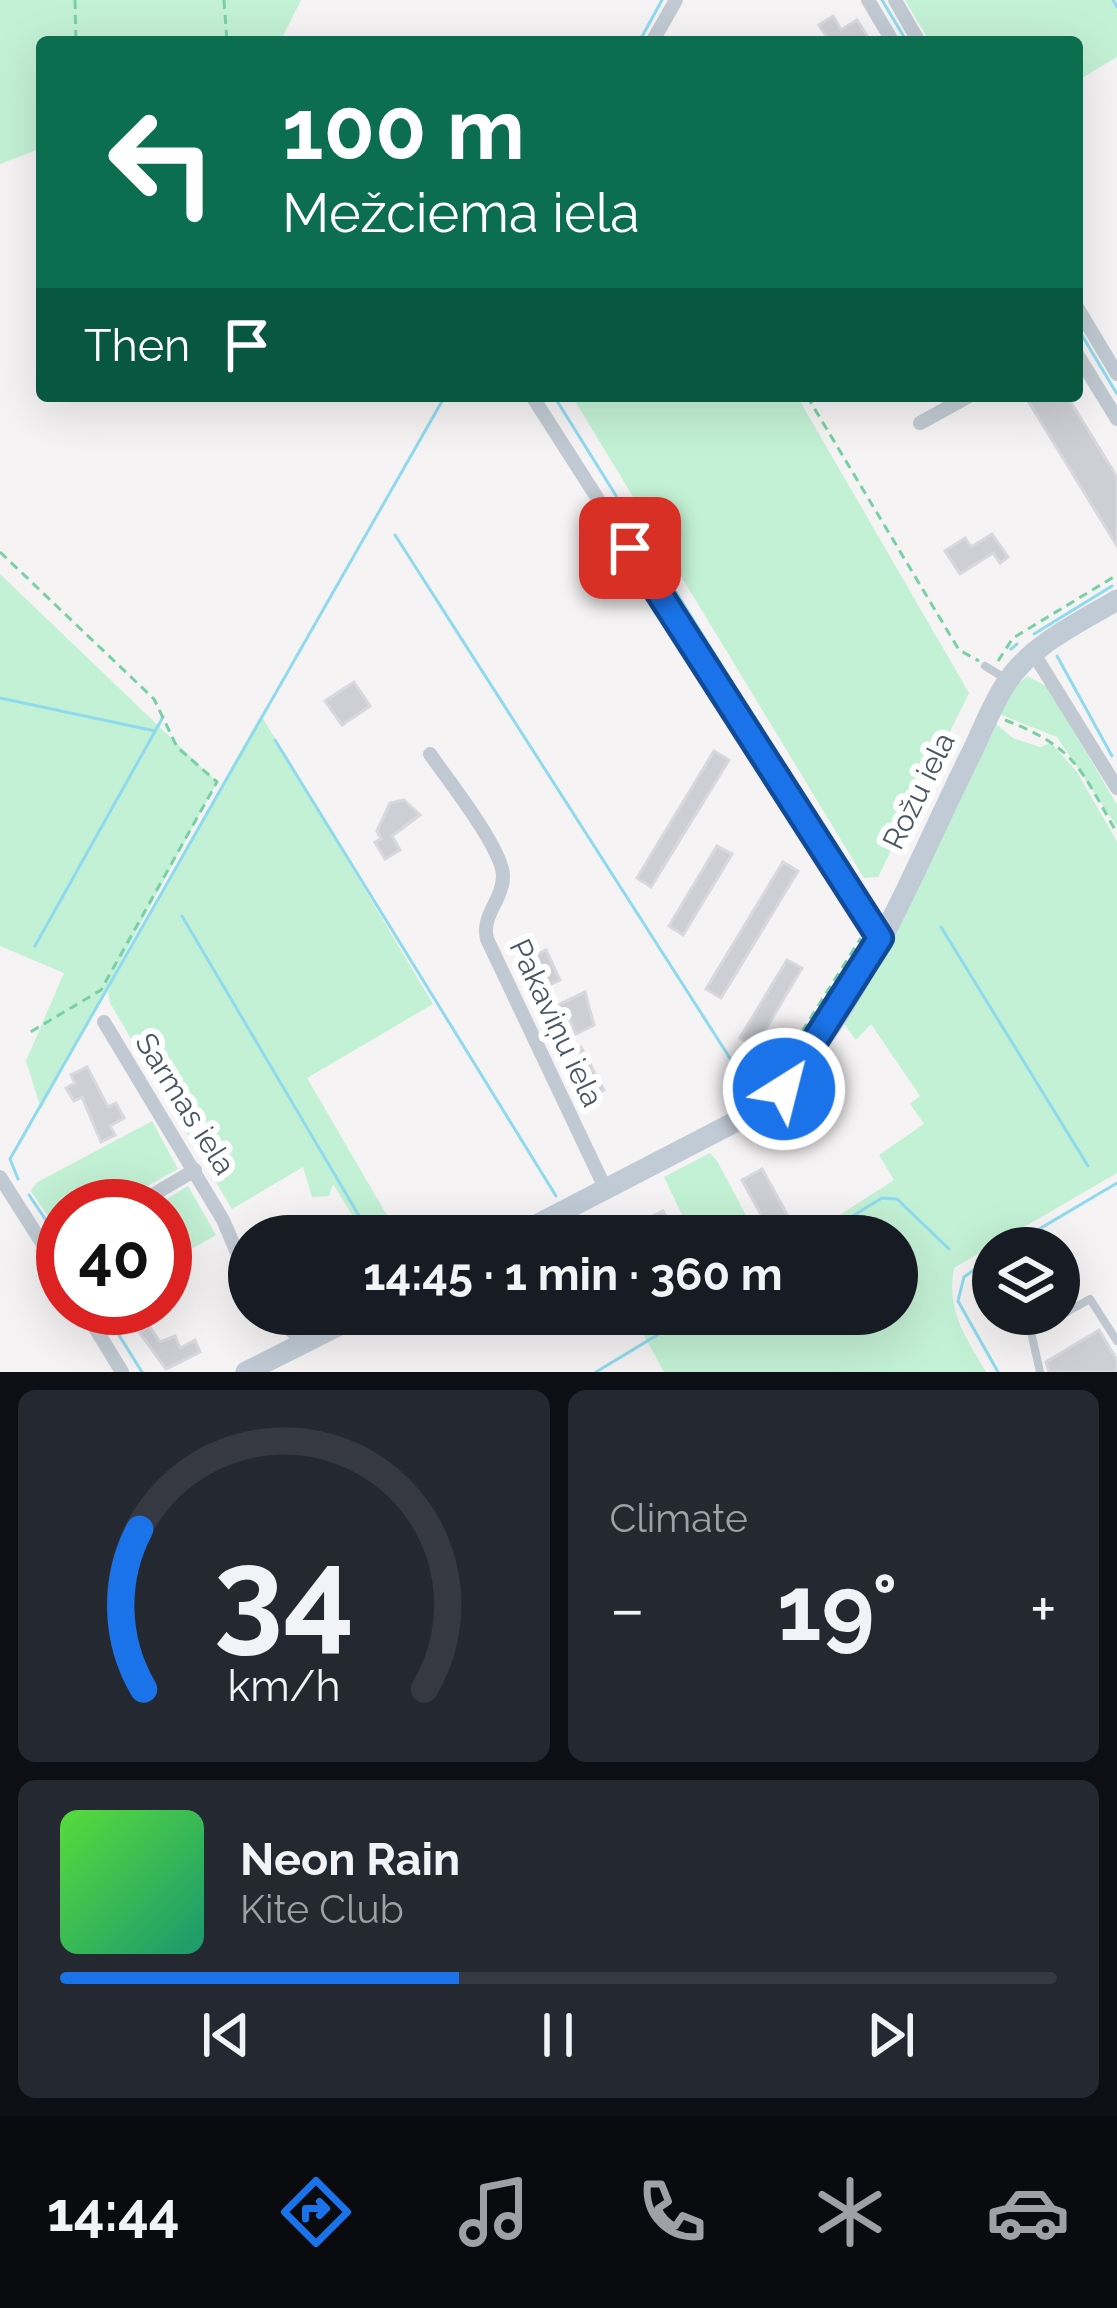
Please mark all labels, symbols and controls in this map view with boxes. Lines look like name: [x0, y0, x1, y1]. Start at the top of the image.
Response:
text: 100 m: [282, 80, 525, 179]
icon: left: [84, 84, 240, 240]
text: Mežciema iela: [282, 181, 640, 245]
icon: arrive: [214, 312, 280, 378]
text: Then: [84, 319, 190, 372]
pin: [579, 497, 681, 599]
icon: arrive: [597, 515, 663, 581]
street label: Rožu iela: [875, 727, 962, 855]
street label: Pakaviņu iela: [502, 934, 610, 1112]
position arrow: [721, 1026, 847, 1152]
street label: Sarmas iela: [128, 1027, 243, 1181]
speed limit sign: 40: [36, 1179, 192, 1335]
map controls: [972, 1227, 1080, 1335]
button: layers: [972, 1227, 1080, 1335]
text: 14:45 · 1 min · 360 m: [363, 1248, 783, 1301]
text: Climate: [610, 1495, 748, 1541]
text: 34: [213, 1521, 354, 1667]
text: 19°: [777, 1555, 898, 1661]
text: −: [610, 1570, 645, 1647]
text: +: [1030, 1570, 1057, 1647]
text: km/h: [227, 1661, 340, 1711]
text: Neon Rain: [240, 1833, 460, 1886]
text: Kite Club: [240, 1886, 404, 1932]
icon: previous: [193, 2002, 259, 2068]
icon: pause: [525, 2002, 591, 2068]
icon: next: [858, 2002, 924, 2068]
icon: directions: [274, 2170, 358, 2254]
icon: music: [452, 2170, 536, 2254]
icon: phone: [630, 2170, 714, 2254]
icon: climate: [808, 2170, 892, 2254]
icon: car: [986, 2170, 1070, 2254]
text: 14:44: [47, 2180, 180, 2244]

